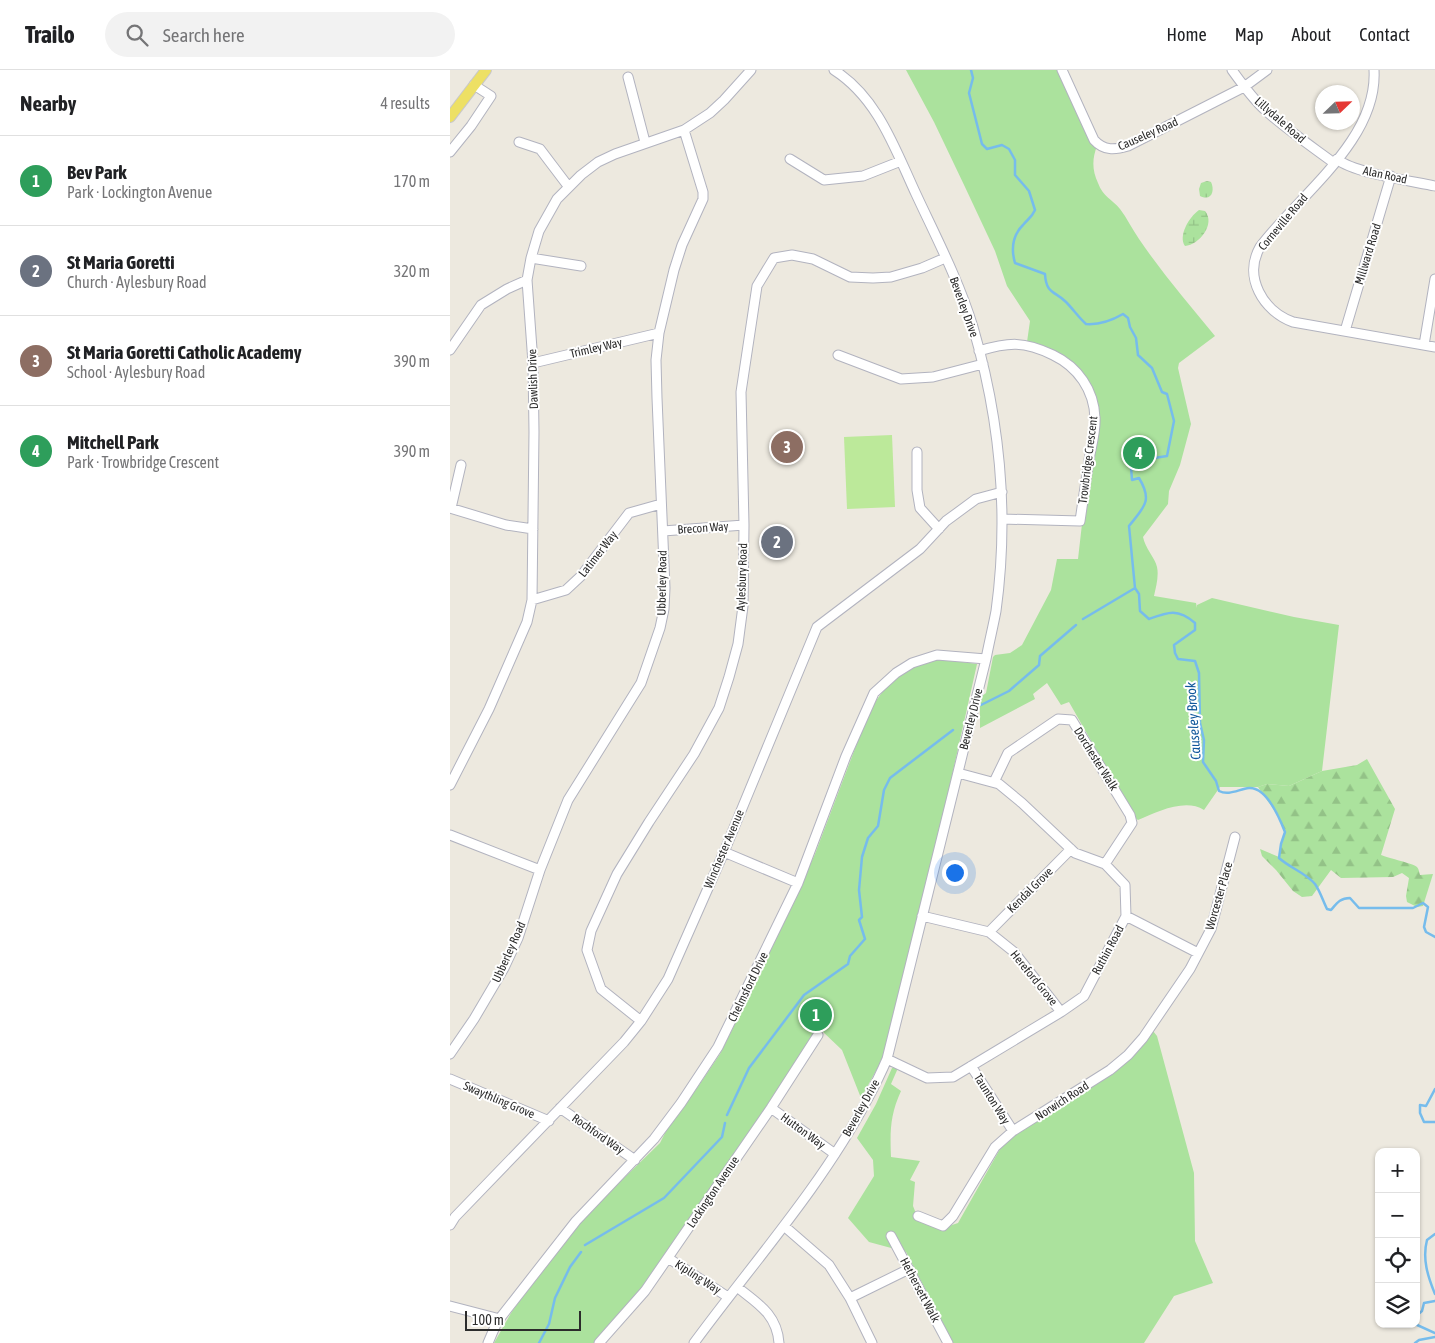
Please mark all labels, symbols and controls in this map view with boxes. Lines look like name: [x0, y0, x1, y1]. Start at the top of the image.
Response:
search box: [105, 12, 455, 57]
text: Trailo: [25, 21, 75, 48]
icon: search: [123, 21, 151, 49]
text: Search here: [163, 24, 245, 46]
text: Home: [1167, 24, 1207, 45]
text: Map: [1235, 24, 1264, 45]
text: About: [1292, 24, 1331, 45]
text: Contact: [1359, 24, 1410, 45]
north arrow: [1315, 85, 1360, 130]
text: Nearby: [20, 91, 76, 115]
text: 4 results: [380, 94, 430, 112]
street label: Lillydale Road: [1252, 94, 1308, 146]
street label: Causeley Road: [1116, 115, 1180, 153]
text: Bev Park: [67, 161, 127, 183]
street label: Alan Road: [1362, 163, 1408, 187]
text: 1: [32, 172, 40, 190]
text: 170 m: [394, 172, 430, 190]
text: Park · Lockington Avenue: [67, 183, 212, 201]
street label: Corneville Road: [1255, 191, 1311, 253]
street label: Millward Road: [1352, 222, 1384, 286]
text: St Maria Goretti: [67, 251, 175, 273]
text: 2: [32, 262, 40, 280]
text: 320 m: [394, 262, 430, 280]
text: Church · Aylesbury Road: [67, 273, 207, 291]
street label: Beverley Drive: [947, 275, 981, 339]
street label: Trimley Way: [568, 335, 624, 361]
text: St Maria Goretti Catholic Academy: [67, 341, 302, 363]
street label: Dawlish Drive: [525, 349, 541, 409]
text: 3: [32, 352, 40, 370]
text: 390 m: [394, 352, 430, 370]
text: School · Aylesbury Road: [67, 363, 205, 381]
street label: Trowbridge Crescent: [1076, 415, 1100, 505]
pin: 3: [771, 428, 803, 466]
text: Mitchell Park: [67, 431, 159, 453]
pin: 4: [1123, 434, 1155, 472]
text: 4: [32, 442, 40, 460]
text: 390 m: [394, 442, 430, 460]
text: Park · Trowbridge Crescent: [67, 453, 219, 471]
street label: Brecon Way: [677, 519, 729, 537]
pin: 2: [761, 523, 793, 561]
street label: Latimer Way: [576, 528, 620, 580]
street label: Aylesbury Road: [734, 543, 750, 611]
street label: Ubberley Road: [654, 550, 670, 616]
water label: Causeley Brook: [1182, 681, 1204, 760]
street label: Beverley Drive: [957, 687, 985, 751]
street label: Dorchester Walk: [1071, 725, 1121, 794]
street label: Winchester Avenue: [701, 807, 747, 891]
your location: [942, 860, 968, 886]
street label: Worcester Place: [1203, 860, 1235, 932]
street label: Kendal Grove: [1004, 864, 1056, 916]
street label: Ubberley Road: [489, 919, 529, 985]
street label: Ruthin Road: [1089, 923, 1127, 977]
street label: Hereford Grove: [1007, 948, 1061, 1008]
street label: Chelmsford Drive: [725, 950, 771, 1024]
pin: 1: [800, 996, 832, 1034]
street label: Taunton Way: [971, 1071, 1013, 1127]
street label: Beverley Drive: [840, 1077, 882, 1139]
street label: Swaythling Grove: [461, 1079, 537, 1121]
street label: Norwich Road: [1033, 1079, 1091, 1123]
street label: Hutton Way: [778, 1110, 828, 1152]
street label: Rochford Way: [569, 1111, 627, 1157]
map controls: [1375, 1148, 1420, 1328]
button: +: [1375, 1148, 1420, 1193]
street label: Lockington Avenue: [684, 1154, 742, 1230]
button: −: [1375, 1193, 1420, 1238]
button: locate: [1375, 1238, 1420, 1283]
street label: Hethersett Walk: [897, 1255, 943, 1325]
street label: Kipling Way: [672, 1257, 724, 1297]
button: layers: [1375, 1283, 1420, 1328]
scale bar: [465, 1308, 581, 1331]
text: 100 m: [472, 1312, 504, 1328]

